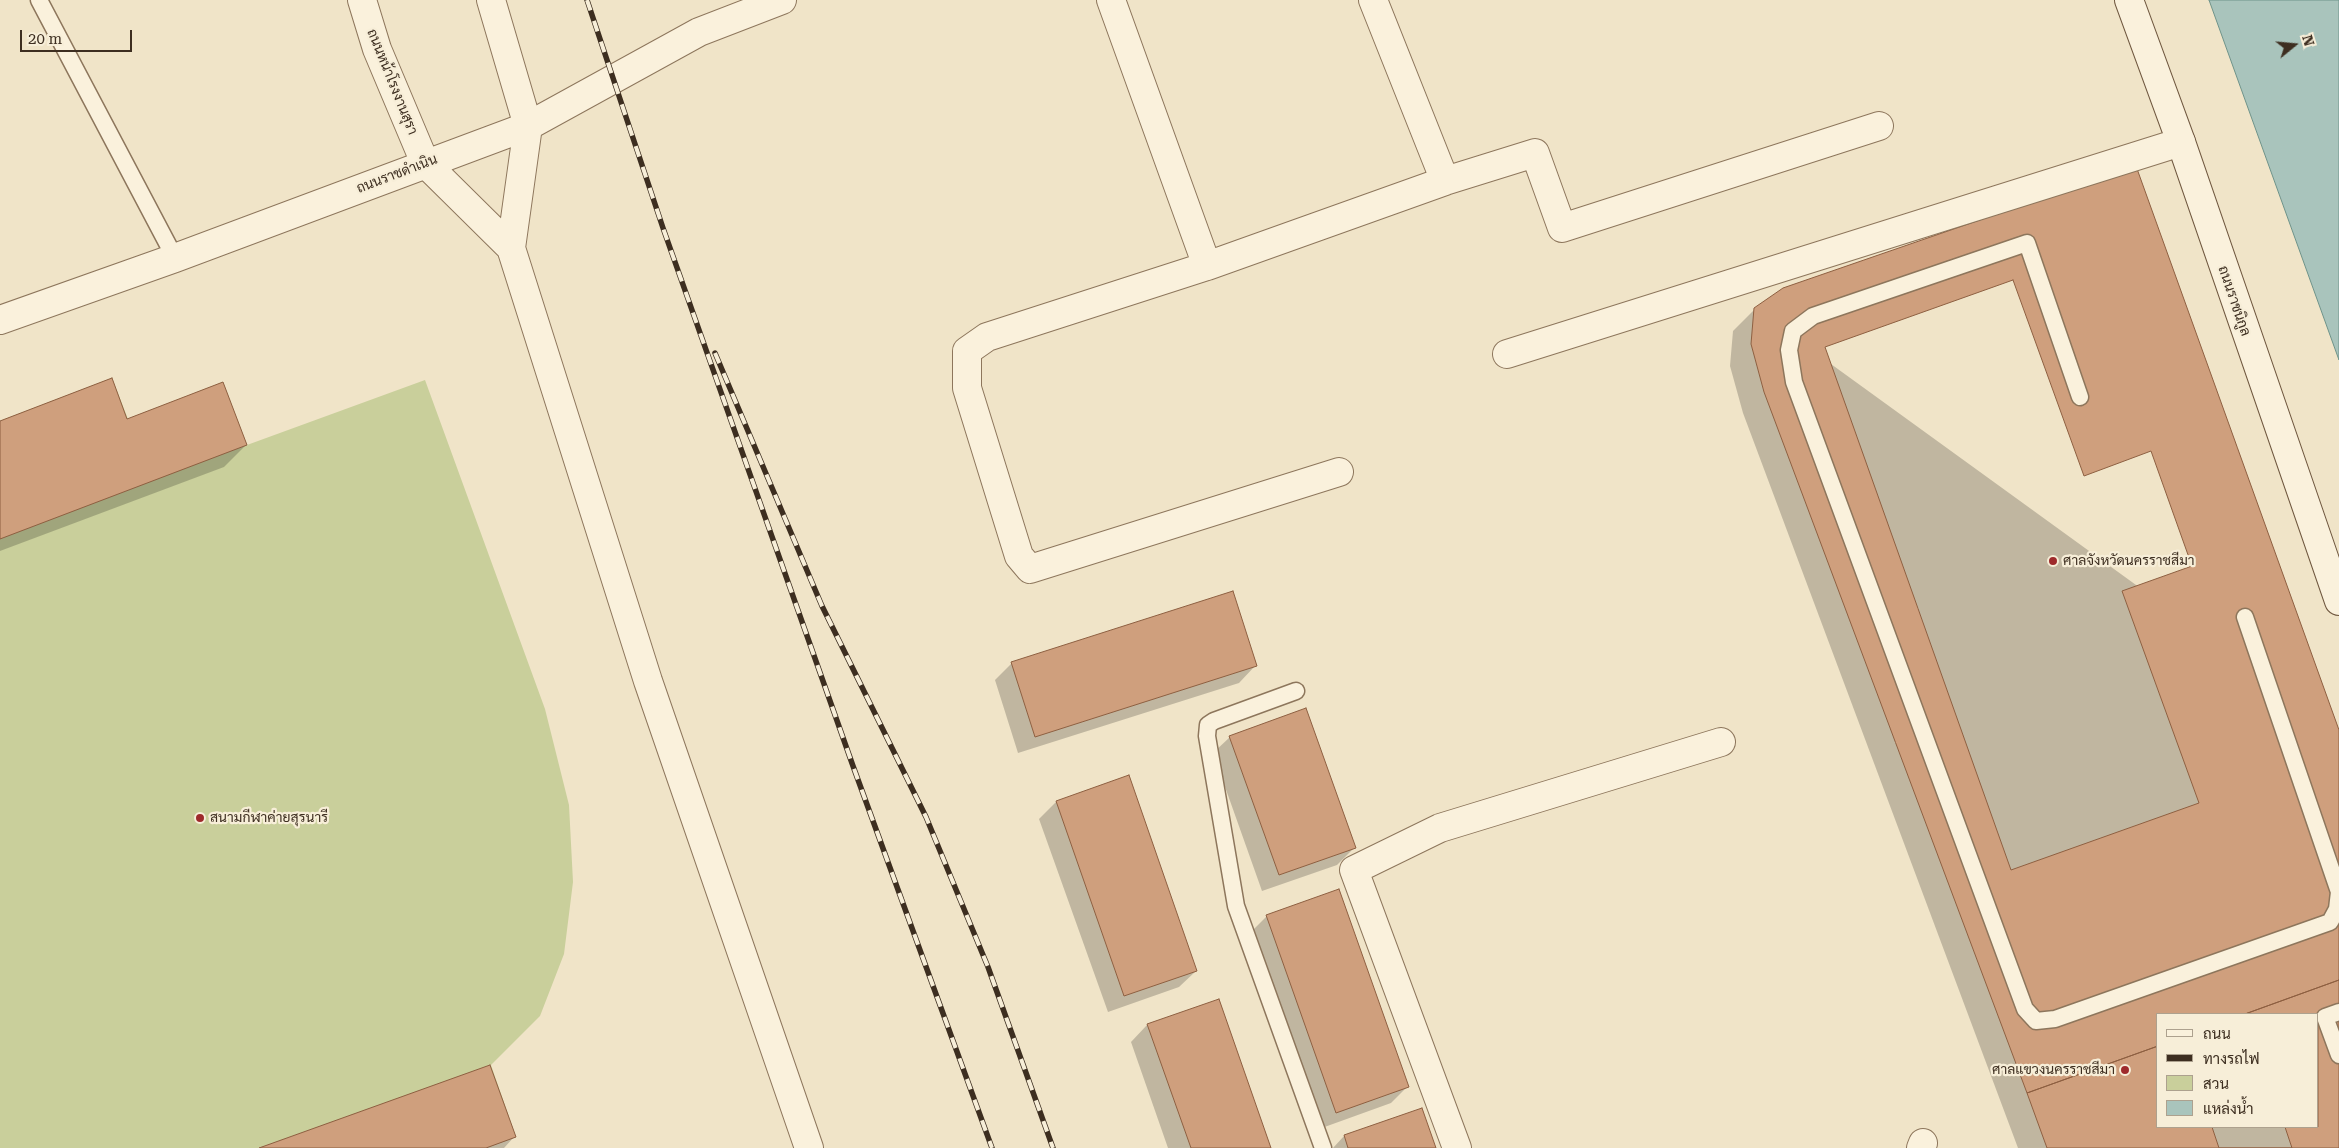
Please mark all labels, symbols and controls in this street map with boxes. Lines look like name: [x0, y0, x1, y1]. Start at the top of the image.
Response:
scale bar: [22, 20, 135, 52]
north arrow: [2269, 20, 2319, 70]
street label: ถนนหน้าโรงงานสุรา: [363, 27, 421, 137]
text: 20 m: [28, 30, 62, 48]
text: N: [2299, 33, 2318, 48]
street label: ถนนราชดำเนิน: [354, 151, 440, 197]
street label: ถนนราชนิกูล: [2214, 264, 2254, 338]
place label: ศาลจังหวัดนครราชสีมา: [2063, 553, 2195, 569]
marker: ศาลจังหวัดนครราชสีมา: [2047, 555, 2059, 567]
place label: สนามกีฬาค่ายสุรนารี: [210, 810, 328, 826]
marker: สนามกีฬาค่ายสุรนารี: [194, 812, 206, 824]
legend: [2156, 1013, 2319, 1128]
text: ถนน: [2203, 1025, 2231, 1043]
text: ทางรถไฟ: [2203, 1050, 2260, 1068]
place label: ศาลแขวงนครราชสีมา: [1992, 1062, 2115, 1078]
marker: ศาลแขวงนครราชสีมา: [2119, 1064, 2131, 1076]
text: สวน: [2203, 1075, 2229, 1093]
text: แหล่งน้ำ: [2203, 1100, 2254, 1118]

